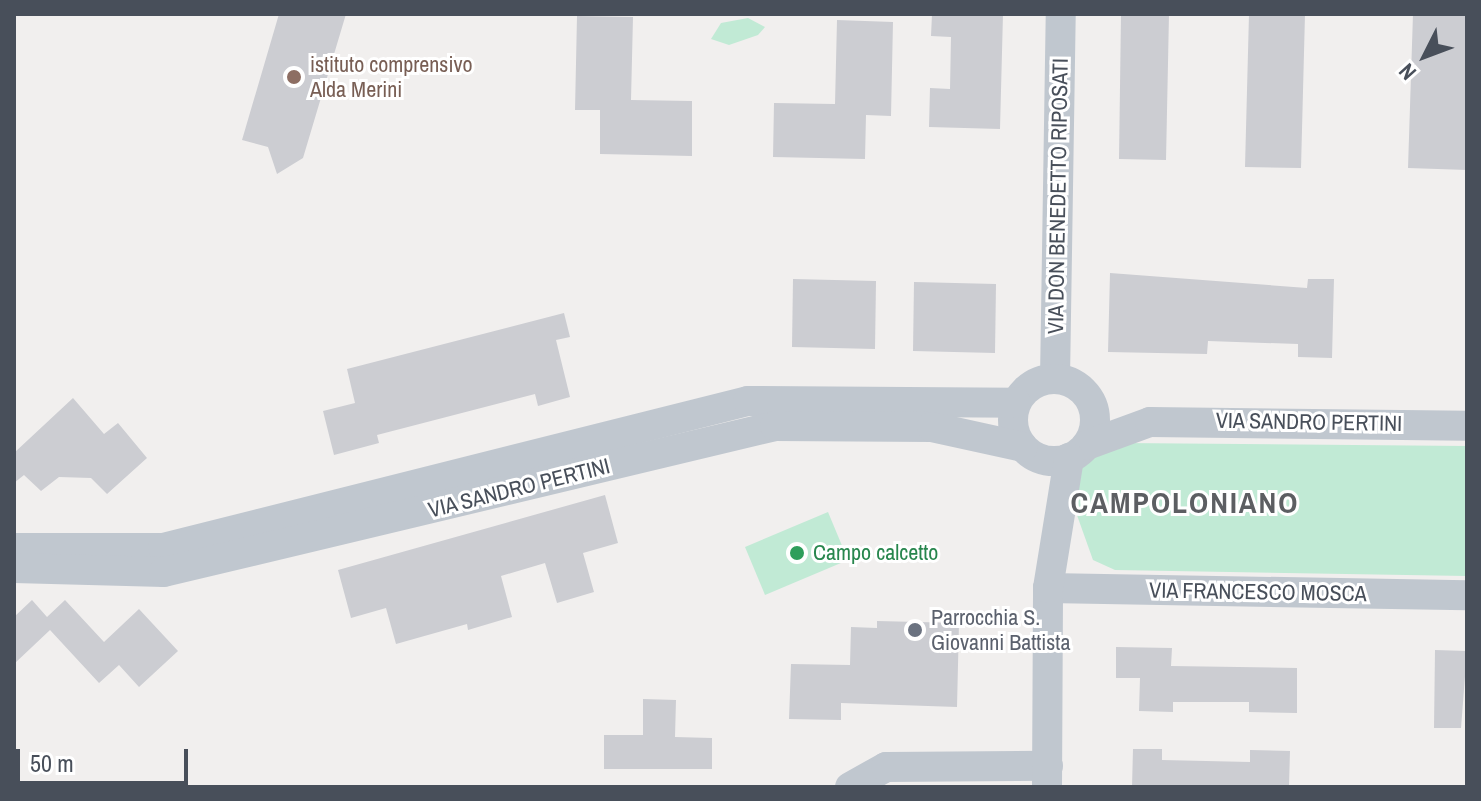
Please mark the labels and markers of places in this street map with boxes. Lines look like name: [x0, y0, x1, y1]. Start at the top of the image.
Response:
place label: istituto comprensivo Alda Merini: [310, 51, 472, 102]
marker: istituto comprensivo Alda Merini: [285, 68, 303, 86]
place label: Campo calcetto: [813, 540, 938, 566]
marker: Campo calcetto: [788, 544, 806, 562]
place label: Parrocchia S. Giovanni Battista: [931, 604, 1070, 656]
marker: Parrocchia S. Giovanni Battista: [906, 621, 924, 639]

